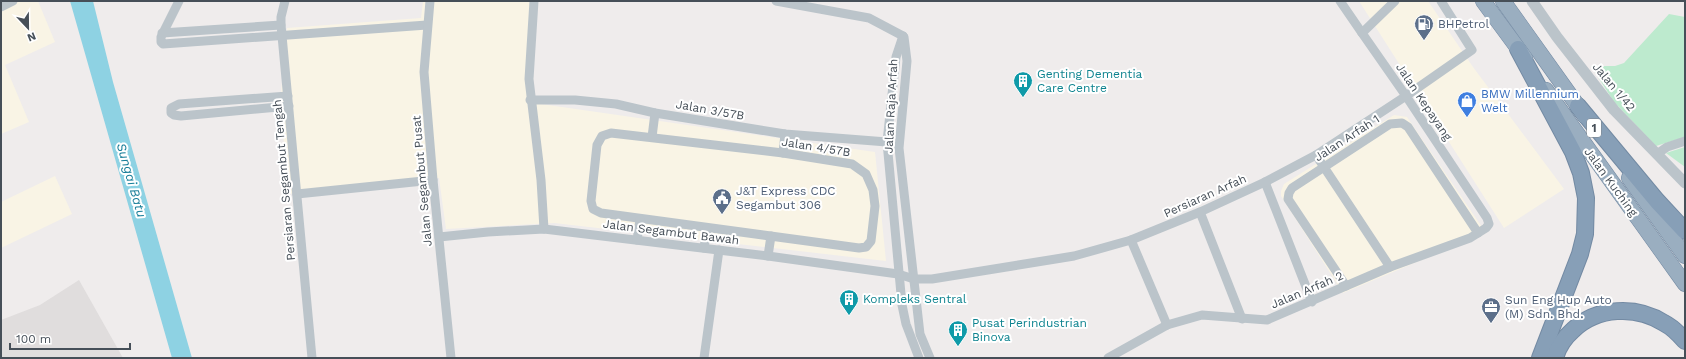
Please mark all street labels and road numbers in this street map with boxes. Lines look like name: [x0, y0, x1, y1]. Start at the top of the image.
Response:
street label: Jalan Raja Arfah: [882, 58, 900, 154]
street label: Jalan 1/42: [1590, 60, 1638, 114]
street label: Jalan Kepayang: [1393, 61, 1455, 144]
street label: Jalan 3/57B: [675, 97, 745, 123]
street label: Persiaran Segambut Tengah: [270, 99, 298, 261]
street label: Jalan Arfah 1: [1312, 112, 1382, 164]
street label: Jalan Segambut Pusat: [409, 115, 435, 247]
road number: 1: [1587, 119, 1601, 137]
street label: Jalan 4/57B: [781, 135, 852, 159]
street label: Jalan Kuching: [1581, 145, 1641, 220]
street label: Persiaran Arfah: [1161, 171, 1249, 221]
street label: Jalan Segambut Bawah: [602, 217, 740, 247]
street label: Jalan Arfah 2: [1269, 268, 1345, 312]

